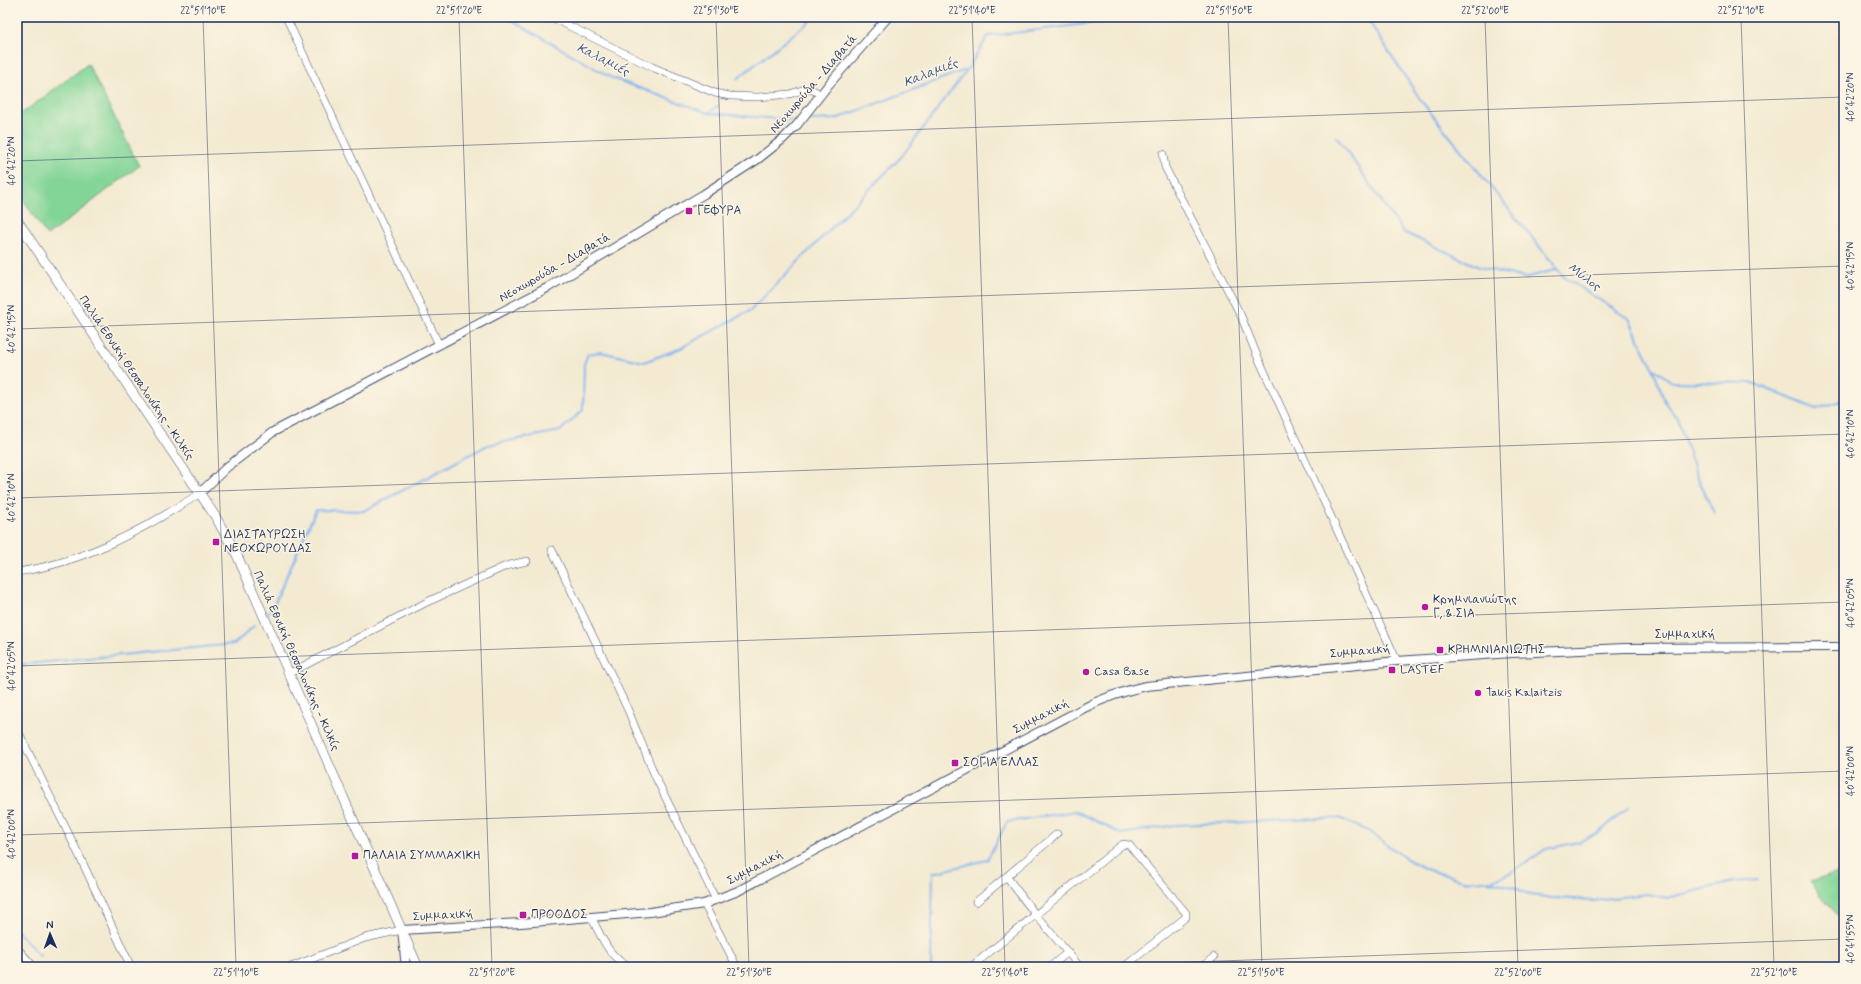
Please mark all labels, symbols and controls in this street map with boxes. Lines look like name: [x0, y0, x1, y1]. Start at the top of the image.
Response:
text: 22°51'10"E: [180, 4, 226, 18]
text: 22°51'20"E: [436, 4, 482, 18]
text: 22°51'30"E: [693, 4, 739, 18]
text: 22°51'40"E: [949, 4, 996, 18]
text: 22°51'50"E: [1205, 4, 1253, 18]
text: 22°52'00"E: [1461, 4, 1509, 18]
text: 22°52'10"E: [1718, 4, 1764, 18]
street label: Νεοχωρούδα - Διαβατά: [767, 31, 862, 137]
water label: Καλαμιές: [574, 39, 634, 81]
water label: Καλαμιές: [901, 54, 962, 91]
text: 40°42'20"N: [1844, 72, 1858, 122]
text: 40°42'20"N: [5, 136, 19, 186]
place label: ΓΕΦΥΡΑ: [697, 203, 741, 219]
marker: ΓΕΦΥΡΑ: [684, 206, 694, 216]
street label: Νεοχωρούδα - Διαβατά: [497, 229, 614, 306]
text: 40°42'15"N: [1844, 242, 1858, 290]
water label: Μύλος: [1564, 259, 1605, 296]
street label: Παλιά Εθνική Θεσσαλονίκης - Κιλκίς: [75, 293, 197, 463]
text: 40°42'15"N: [5, 305, 19, 353]
text: 40°42'10"N: [1844, 409, 1858, 458]
text: 40°42'10"N: [5, 473, 19, 522]
place label: ΔΙΑΣΤΑΥΡΩΣΗ ΝΕΟΧΩΡΟΥΔΑΣ: [224, 527, 312, 557]
marker: ΔΙΑΣΤΑΥΡΩΣΗ ΝΕΟΧΩΡΟΥΔΑΣ: [211, 537, 221, 547]
street label: Παλιά Εθνική Θεσσαλονίκης - Κιλκίς: [249, 568, 343, 754]
text: 40°42'05"N: [1844, 578, 1858, 628]
place label: Κρημνιανιώτης Γ, & ΣΙΑ: [1433, 592, 1517, 622]
marker: Κρημνιανιώτης Γ, & ΣΙΑ: [1420, 602, 1430, 612]
street label: Συμμαχική: [1655, 627, 1715, 643]
text: 40°42'05"N: [5, 641, 19, 691]
street label: Συμμαχική: [1329, 641, 1391, 663]
place label: ΚΡΗΜΝΙΑΝΙΩΤΗΣ: [1448, 642, 1545, 658]
marker: ΚΡΗΜΝΙΑΝΙΩΤΗΣ: [1435, 645, 1445, 655]
place label: LASTEF: [1400, 662, 1444, 678]
place label: Casa Base: [1094, 664, 1150, 680]
marker: LASTEF: [1387, 665, 1397, 675]
marker: Casa Base: [1081, 667, 1091, 677]
place label: Takis Kalaitzis: [1486, 685, 1562, 701]
marker: Takis Kalaitzis: [1473, 688, 1483, 698]
street label: Συμμαχική: [1011, 696, 1072, 738]
text: 40°42'00"N: [1844, 746, 1858, 796]
place label: ΣΟΓΙΑ ΕΛΛΑΣ: [963, 755, 1039, 771]
marker: ΣΟΓΙΑ ΕΛΛΑΣ: [950, 758, 960, 768]
text: 40°42'00"N: [5, 809, 19, 859]
street label: Συμμαχική: [725, 847, 786, 889]
place label: ΠΑΛΑΙΑ ΣΥΜΜΑΧΙΚΗ: [363, 848, 481, 864]
marker: ΠΑΛΑΙΑ ΣΥΜΜΑΧΙΚΗ: [350, 851, 360, 861]
street label: Συμμαχική: [412, 906, 474, 926]
place label: ΠΡΟΟΔΟΣ: [531, 907, 588, 923]
marker: ΠΡΟΟΔΟΣ: [518, 910, 528, 920]
north arrow: [30, 914, 70, 954]
text: 40°41'55"N: [1844, 914, 1858, 963]
text: N: [46, 918, 54, 932]
text: 22°51'10"E: [213, 966, 259, 980]
text: 22°51'20"E: [469, 966, 515, 980]
text: 22°51'30"E: [726, 966, 772, 980]
text: 22°51'40"E: [982, 966, 1029, 980]
text: 22°51'50"E: [1237, 966, 1285, 980]
text: 22°52'00"E: [1494, 966, 1542, 980]
text: 22°52'10"E: [1751, 966, 1797, 980]

